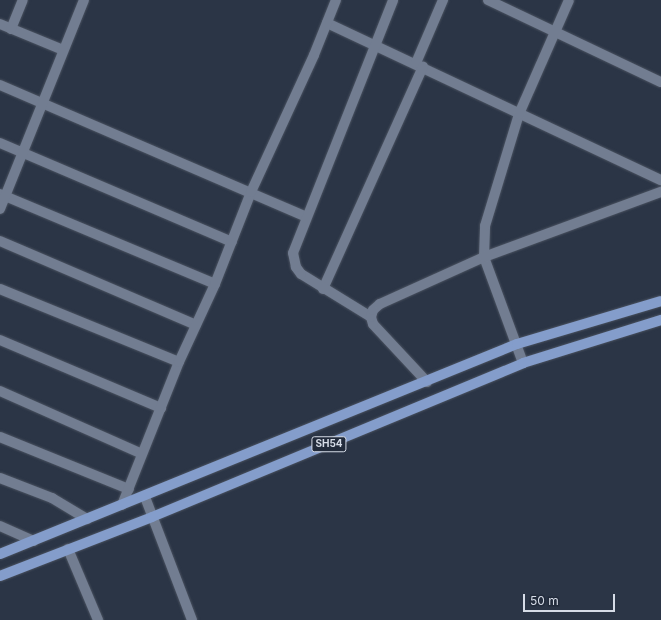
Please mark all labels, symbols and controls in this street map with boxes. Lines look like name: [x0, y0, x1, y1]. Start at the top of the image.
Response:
road number: SH54: [311, 436, 347, 452]
scale bar: [525, 586, 617, 612]
text: 50 m: [530, 593, 559, 608]

